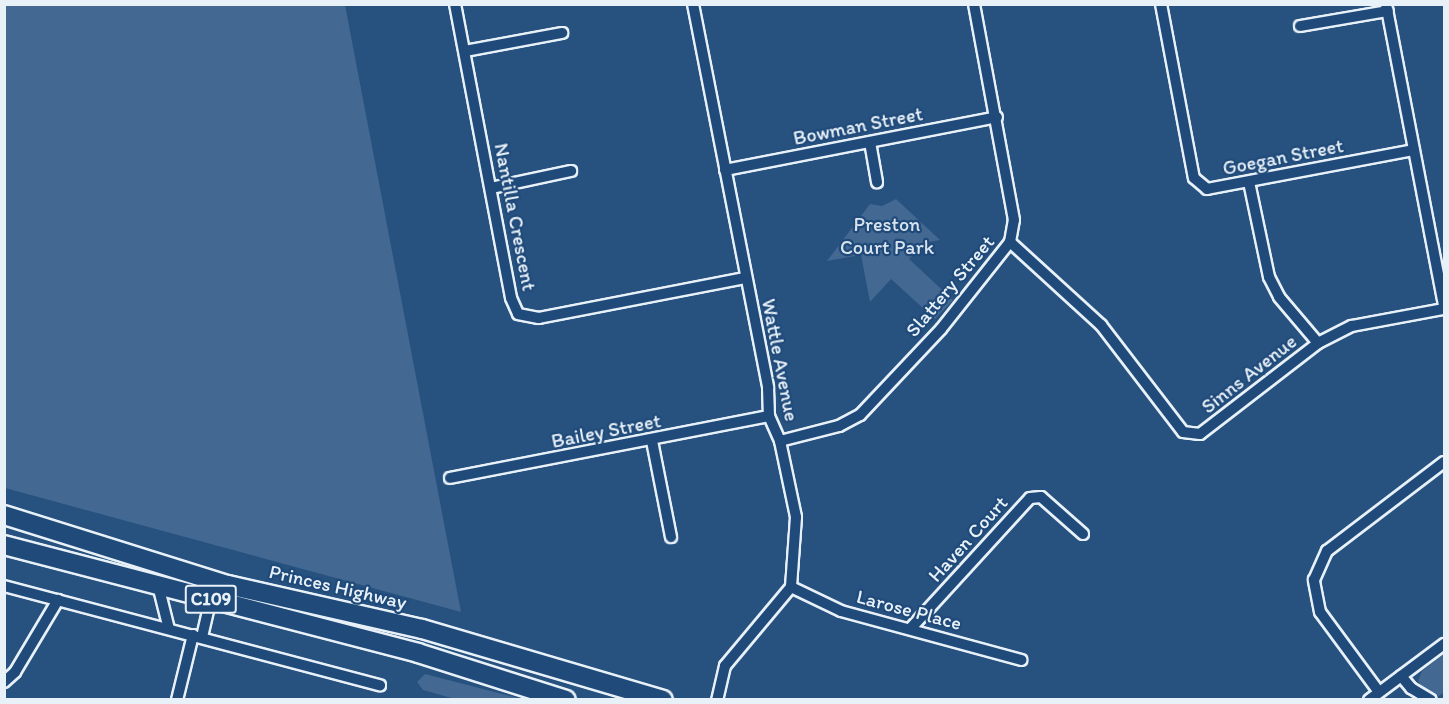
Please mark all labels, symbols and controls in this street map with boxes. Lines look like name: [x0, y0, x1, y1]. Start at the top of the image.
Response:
street label: Bowman Street: [791, 102, 925, 150]
street label: Goegan Street: [1221, 134, 1345, 180]
street label: Nantilla Crescent: [489, 141, 541, 293]
park label: Preston Court Park: [840, 213, 934, 260]
street label: Slattery Street: [900, 230, 1000, 342]
street label: Wattle Avenue: [756, 297, 804, 423]
street label: Sinns Avenue: [1197, 329, 1301, 419]
street label: Bailey Street: [549, 409, 663, 453]
street label: Haven Court: [923, 491, 1013, 587]
street label: Princes Highway: [267, 560, 409, 614]
road number: C109: [184, 584, 238, 614]
street label: Larose Place: [854, 584, 964, 636]

